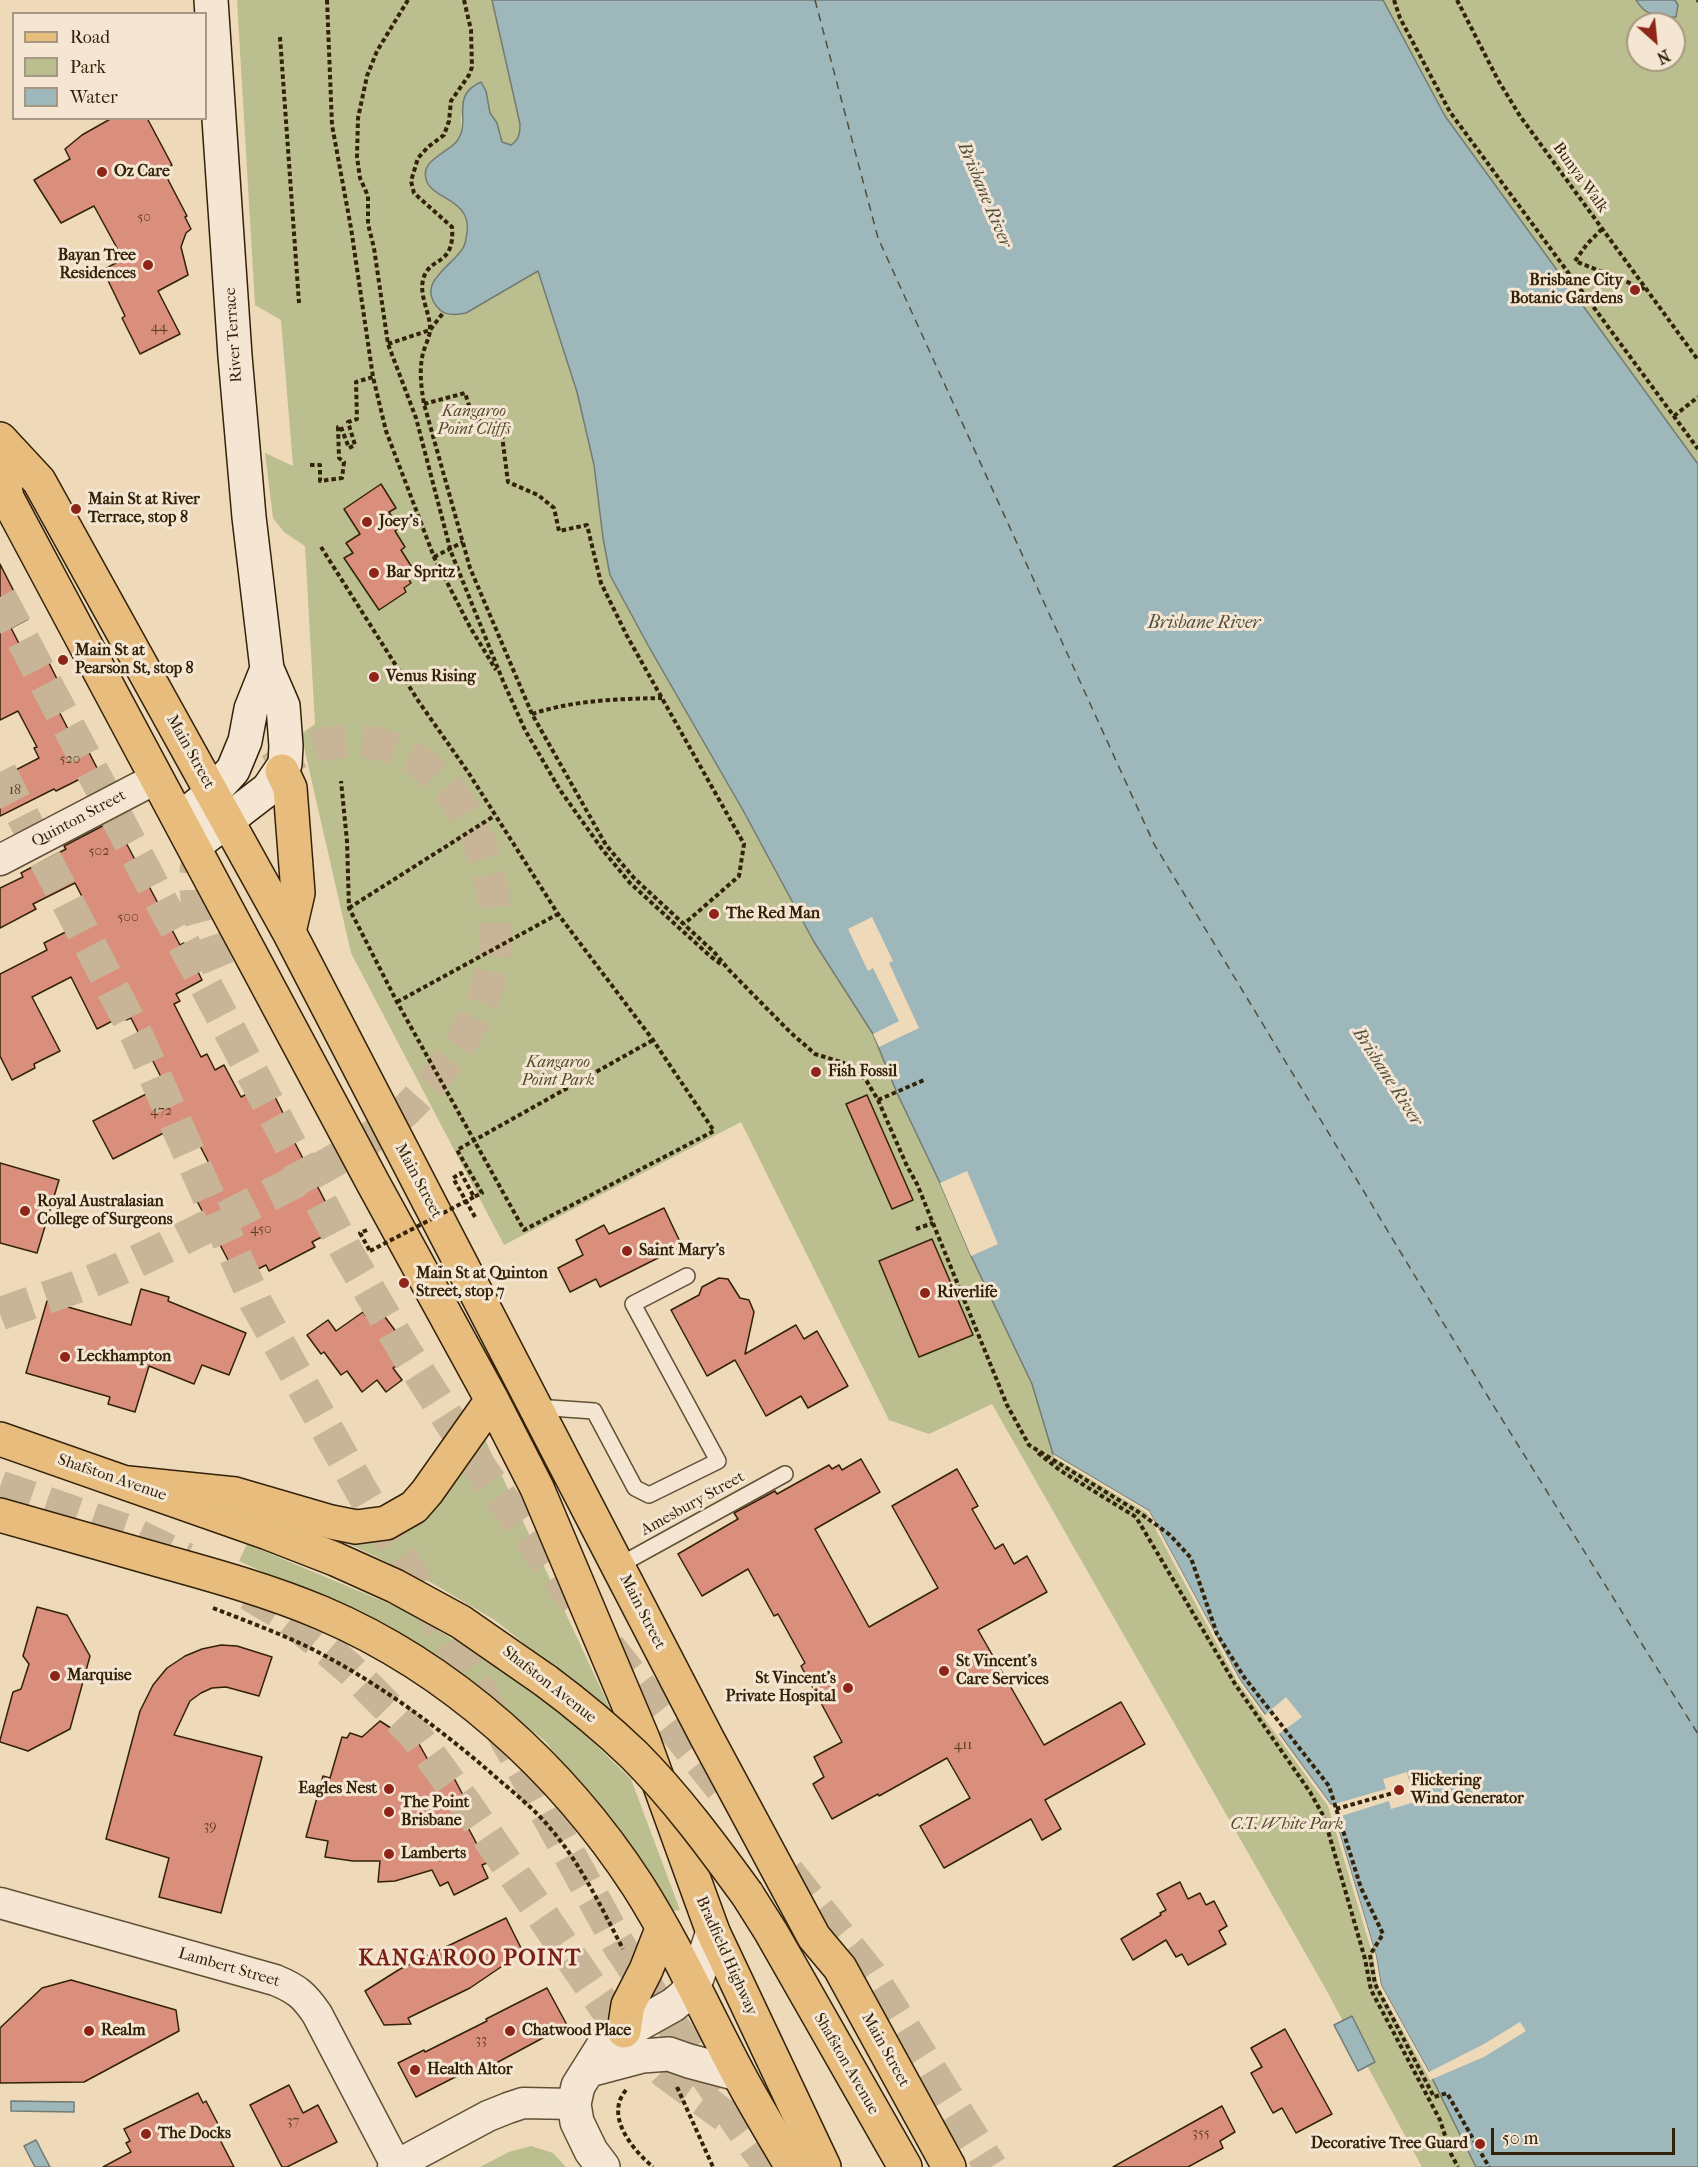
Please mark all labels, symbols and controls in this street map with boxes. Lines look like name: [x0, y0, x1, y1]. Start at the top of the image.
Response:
legend: [12, 12, 207, 120]
north arrow: [1626, 12, 1686, 72]
text: Road: [70, 27, 110, 48]
text: N: [1654, 45, 1673, 68]
text: Park: [70, 57, 106, 78]
text: Water: [70, 87, 118, 108]
water label: Brisbane River: [952, 139, 1016, 251]
street label: Bunya Walk: [1548, 139, 1612, 217]
place label: Oz Care: [114, 162, 170, 182]
marker: Oz Care: [95, 165, 109, 179]
house number: 50: [137, 210, 151, 226]
place label: Bayan Tree Residences: [58, 246, 136, 284]
marker: Bayan Tree Residences: [141, 258, 155, 272]
place label: Brisbane City Botanic Gardens: [1510, 271, 1623, 309]
marker: Brisbane City Botanic Gardens: [1628, 283, 1642, 297]
street label: River Terrace: [221, 287, 247, 383]
house number: 44: [151, 320, 167, 336]
park label: Kangaroo Point Cliffs: [437, 402, 511, 440]
place label: Main St at River Terrace, stop 8: [88, 490, 200, 528]
marker: Main St at River Terrace, stop 8: [69, 502, 83, 516]
place label: Joey’s: [379, 512, 419, 532]
marker: Joey’s: [360, 515, 374, 529]
place label: Bar Spritz: [386, 563, 455, 583]
marker: Bar Spritz: [367, 566, 381, 580]
water label: Brisbane River: [1148, 613, 1260, 635]
place label: Main St at Pearson St, stop 8: [75, 641, 194, 679]
marker: Main St at Pearson St, stop 8: [56, 653, 70, 667]
place label: Venus Rising: [386, 667, 476, 687]
marker: Venus Rising: [367, 670, 381, 684]
street label: Main Street: [162, 712, 218, 792]
house number: 520: [60, 752, 80, 768]
house number: 18: [9, 783, 21, 799]
street label: Quinton Street: [29, 786, 129, 852]
house number: 502: [89, 844, 109, 860]
place label: The Red Man: [726, 904, 820, 924]
marker: The Red Man: [707, 907, 721, 921]
house number: 500: [117, 910, 139, 926]
water label: Brisbane River: [1347, 1024, 1427, 1130]
park label: Kangaroo Point Park: [521, 1053, 595, 1091]
place label: Fish Fossil: [828, 1062, 897, 1082]
marker: Fish Fossil: [809, 1065, 823, 1079]
house number: 472: [150, 1104, 172, 1120]
street label: Main Street: [390, 1140, 446, 1222]
place label: Royal Australasian College of Surgeons: [37, 1192, 173, 1230]
marker: Royal Australasian College of Surgeons: [18, 1204, 32, 1218]
house number: 450: [250, 1222, 272, 1238]
place label: Saint Mary's: [639, 1241, 725, 1261]
marker: Saint Mary's: [620, 1244, 634, 1258]
place label: Main St at Quinton Street, stop 7: [416, 1264, 548, 1302]
marker: Main St at Quinton Street, stop 7: [397, 1276, 411, 1290]
place label: Riverlife: [937, 1283, 997, 1303]
marker: Riverlife: [918, 1286, 932, 1300]
place label: Leckhampton: [77, 1347, 171, 1367]
marker: Leckhampton: [58, 1350, 72, 1364]
street label: Shafston Avenue: [55, 1450, 169, 1506]
street label: Amesbury Street: [638, 1468, 748, 1540]
street label: Main Street: [615, 1571, 669, 1653]
street label: Shafston Avenue: [498, 1642, 600, 1728]
place label: St Vincent's Care Services: [956, 1652, 1049, 1690]
marker: St Vincent's Care Services: [937, 1664, 951, 1678]
place label: Marquise: [67, 1666, 132, 1686]
marker: Marquise: [48, 1669, 62, 1683]
place label: St Vincent's Private Hospital: [726, 1669, 836, 1707]
marker: St Vincent's Private Hospital: [841, 1681, 855, 1695]
house number: 411: [954, 1738, 972, 1754]
place label: Flickering Wind Generator: [1411, 1771, 1524, 1809]
place label: Eagles Nest: [298, 1779, 377, 1799]
marker: Eagles Nest: [382, 1782, 396, 1796]
marker: Flickering Wind Generator: [1392, 1783, 1406, 1797]
place label: The Point Brisbane: [401, 1793, 469, 1831]
marker: The Point Brisbane: [382, 1805, 396, 1819]
park label: C.T. White Park: [1231, 1815, 1343, 1835]
house number: 39: [203, 1819, 217, 1835]
place label: Lamberts: [401, 1844, 466, 1864]
marker: Lamberts: [382, 1847, 396, 1861]
street label: Bradfield Highway: [691, 1893, 761, 2019]
street label: Lambert Street: [176, 1944, 282, 1992]
district label: KANGAROO POINT: [359, 1947, 581, 1973]
street label: Shafston Avenue: [809, 2010, 883, 2118]
street label: Main Street: [857, 2010, 913, 2090]
place label: Realm: [101, 2021, 145, 2041]
place label: Chatwood Place: [522, 2021, 631, 2041]
marker: Realm: [82, 2024, 96, 2038]
marker: Chatwood Place: [503, 2024, 517, 2038]
house number: 33: [475, 2033, 487, 2049]
place label: Health Altor: [427, 2060, 512, 2080]
marker: Health Altor: [408, 2063, 422, 2077]
house number: 37: [287, 2114, 299, 2130]
scale bar: [1494, 2116, 1678, 2154]
place label: The Docks: [158, 2124, 231, 2144]
house number: 355: [1192, 2126, 1210, 2142]
marker: The Docks: [139, 2127, 153, 2141]
text: 50 m: [1502, 2128, 1538, 2149]
place label: Decorative Tree Guard: [1311, 2134, 1468, 2154]
marker: Decorative Tree Guard: [1473, 2137, 1487, 2151]

